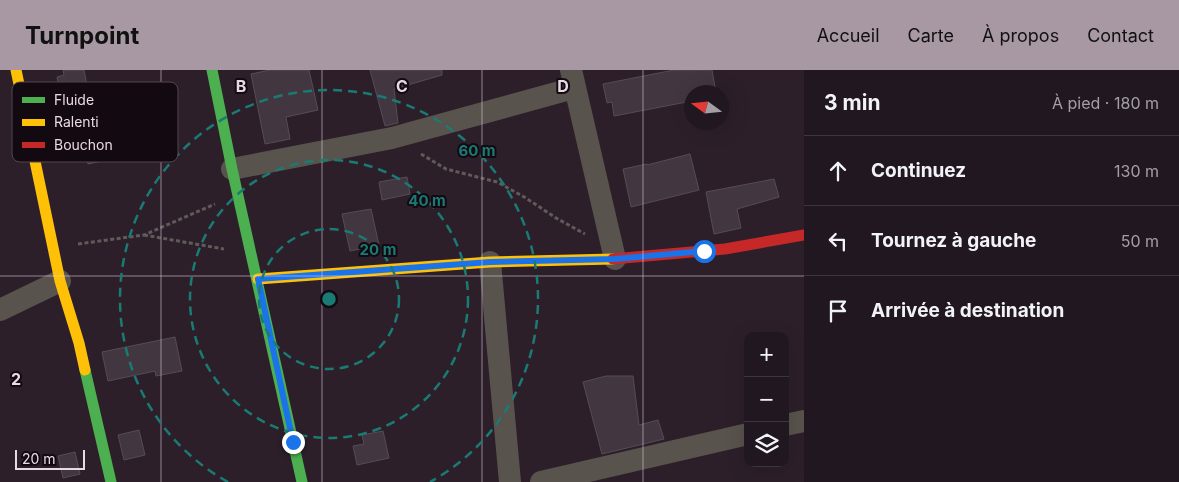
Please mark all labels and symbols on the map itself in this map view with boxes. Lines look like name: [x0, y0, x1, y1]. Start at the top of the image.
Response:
text: B: [236, 76, 246, 96]
text: C: [396, 76, 408, 96]
text: D: [557, 76, 569, 96]
legend: [12, 82, 178, 162]
north arrow: [684, 85, 729, 130]
text: Fluide: [54, 91, 94, 108]
text: Ralenti: [54, 113, 99, 130]
text: Bouchon: [54, 136, 113, 153]
text: 60 m: [458, 141, 496, 160]
text: 40 m: [408, 191, 446, 210]
text: 20 m: [360, 240, 396, 259]
route start: [693, 240, 716, 263]
centre of rings: [320, 290, 338, 308]
text: 2: [11, 369, 21, 389]
route end: [282, 431, 305, 454]
scale bar: [15, 447, 85, 470]

